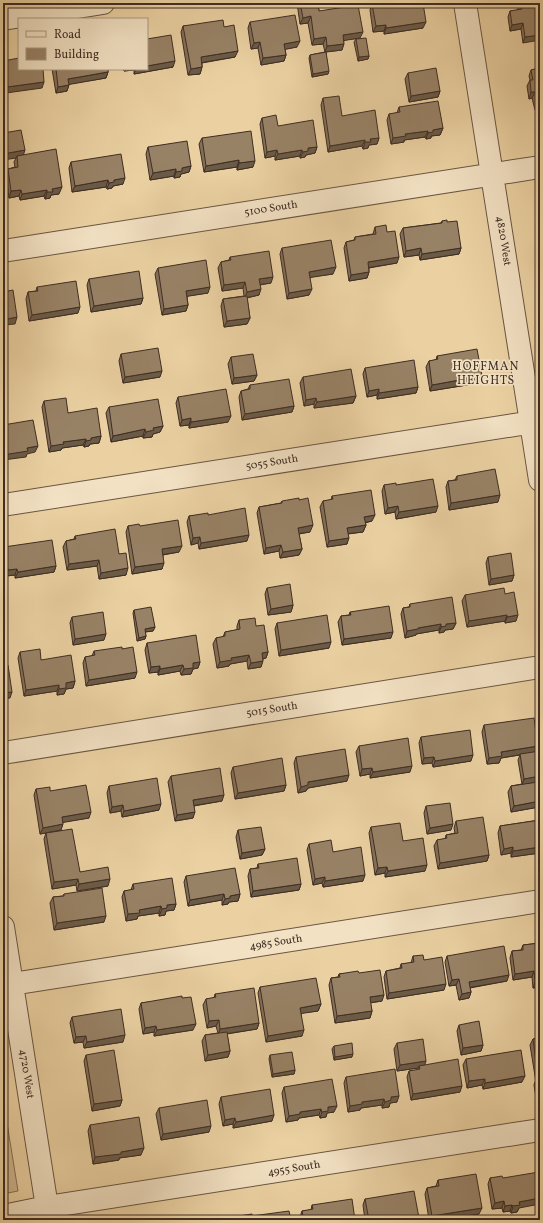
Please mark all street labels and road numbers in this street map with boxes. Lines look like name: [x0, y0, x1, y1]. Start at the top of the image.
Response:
street label: 5100 South: [243, 197, 299, 221]
street label: 4820 West: [492, 215, 514, 267]
street label: 5055 South: [245, 451, 300, 475]
street label: 5015 South: [245, 698, 299, 721]
street label: 4985 South: [248, 931, 304, 955]
street label: 4720 West: [15, 1048, 37, 1100]
street label: 4955 South: [267, 1157, 322, 1181]

